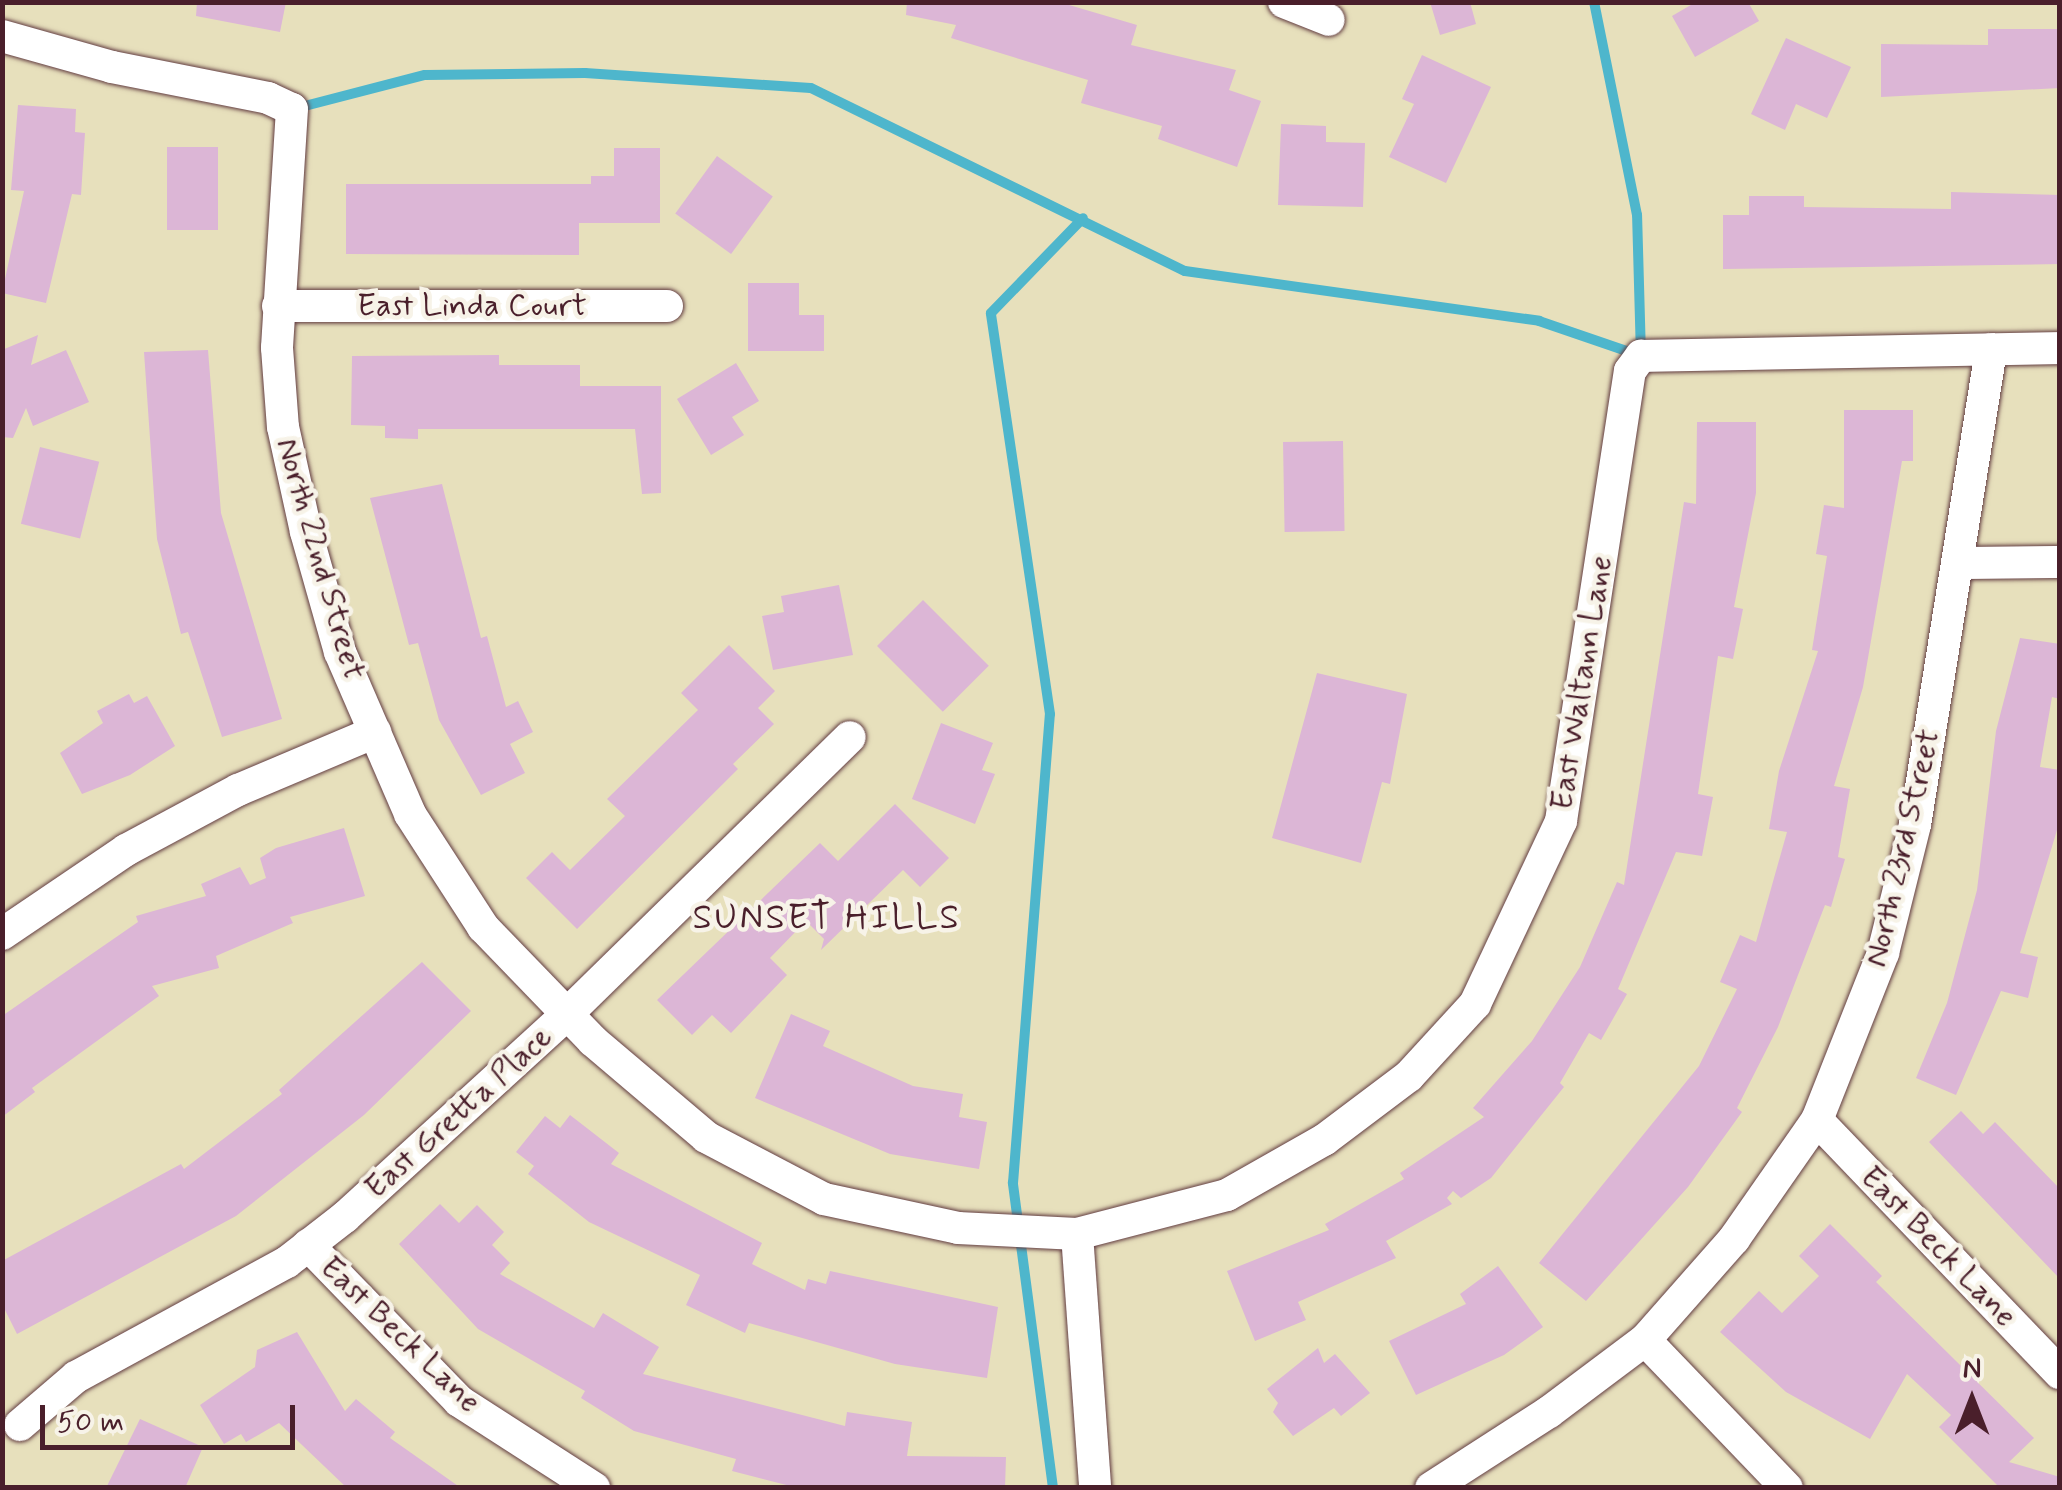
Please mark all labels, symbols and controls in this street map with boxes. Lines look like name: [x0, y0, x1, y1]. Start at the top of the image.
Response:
street label: East Linda Court: [358, 287, 586, 325]
street label: North 22nd Street: [267, 435, 373, 683]
street label: East Waltann Lane: [1543, 552, 1621, 814]
street label: North 23rd Street: [1857, 726, 1949, 970]
district label: SUNSET HILLS: [692, 897, 962, 939]
street label: East Gretta Place: [357, 1019, 561, 1207]
street label: East Beck Lane: [1852, 1159, 2024, 1335]
street label: East Beck Lane: [312, 1249, 488, 1421]
north arrow: [1922, 1350, 2022, 1450]
text: N: [1963, 1351, 1981, 1388]
scale bar: [45, 1385, 300, 1447]
text: 50 m: [57, 1403, 124, 1442]

